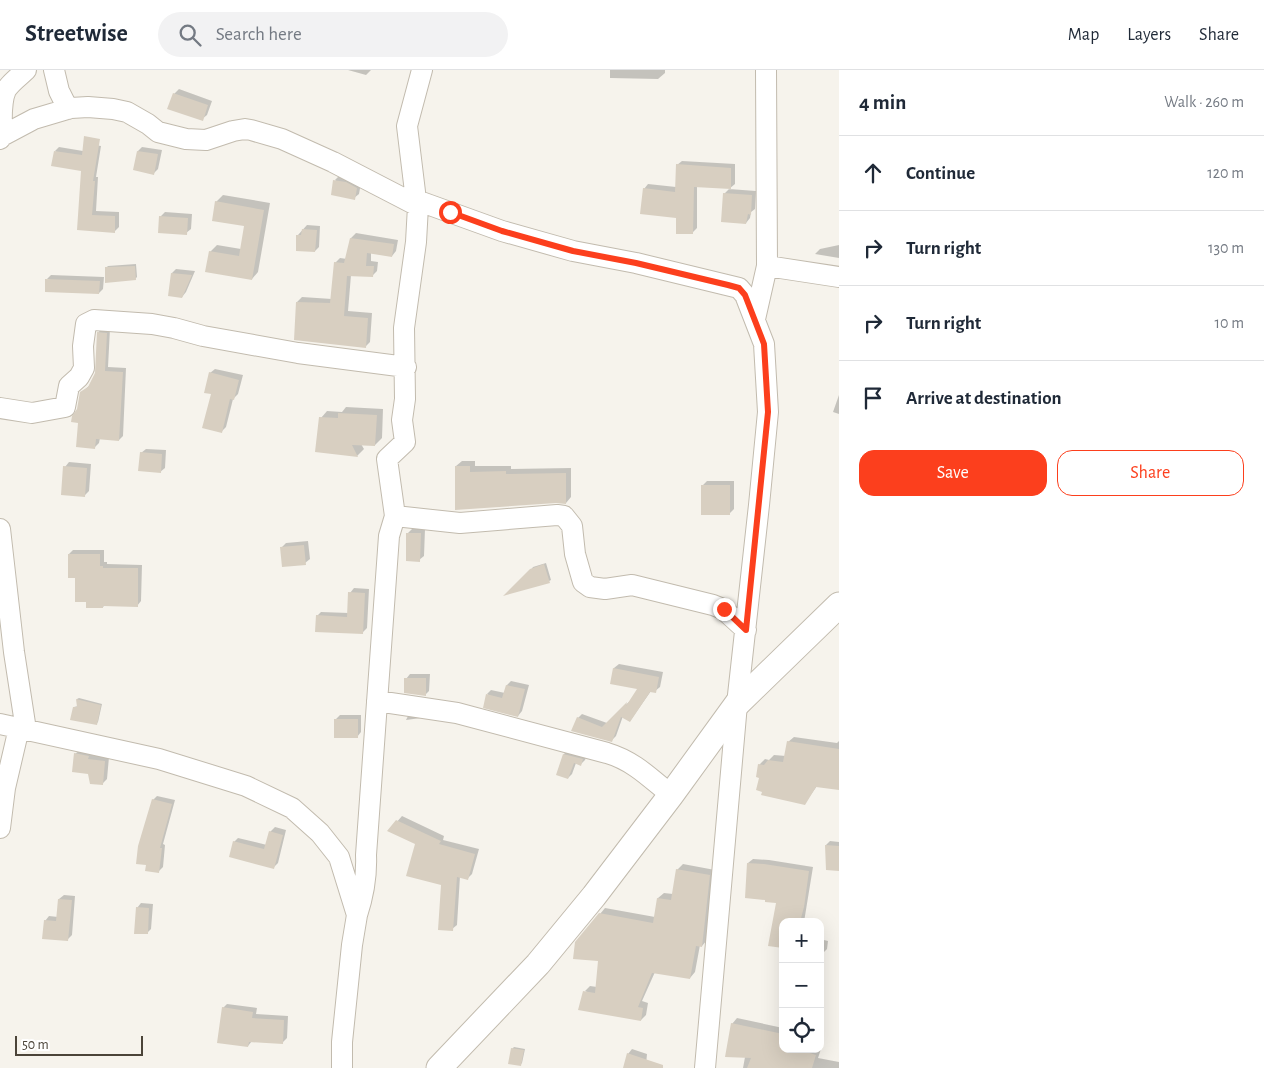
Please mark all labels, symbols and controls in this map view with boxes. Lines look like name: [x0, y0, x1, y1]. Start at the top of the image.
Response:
search box: [158, 12, 508, 57]
icon: search: [176, 21, 204, 49]
text: Streetwise: [25, 22, 128, 46]
text: Search here: [216, 25, 302, 44]
text: Map: [1068, 26, 1099, 44]
text: Layers: [1127, 26, 1171, 44]
text: Share: [1199, 26, 1239, 44]
text: 4 min: [859, 92, 906, 113]
text: Walk · 260 m: [1164, 94, 1244, 110]
icon: ahead: [859, 159, 887, 187]
text: Continue: [906, 164, 975, 183]
text: 120 m: [1207, 165, 1244, 181]
route start: [439, 201, 462, 224]
icon: right: [859, 234, 887, 262]
text: Turn right: [906, 239, 981, 258]
text: 130 m: [1208, 240, 1244, 256]
icon: right: [859, 309, 887, 337]
text: Turn right: [906, 314, 981, 333]
text: 10 m: [1215, 315, 1244, 331]
icon: arrive: [859, 384, 887, 412]
text: Arrive at destination: [906, 389, 1062, 408]
button: Save: [859, 450, 1047, 496]
button: Share: [1057, 450, 1244, 496]
route end: [713, 598, 736, 621]
map controls: [779, 918, 824, 1053]
button: +: [779, 918, 824, 963]
button: −: [779, 963, 824, 1008]
button: locate: [779, 1008, 824, 1053]
scale bar: [15, 1033, 142, 1056]
text: 50 m: [22, 1038, 49, 1052]

